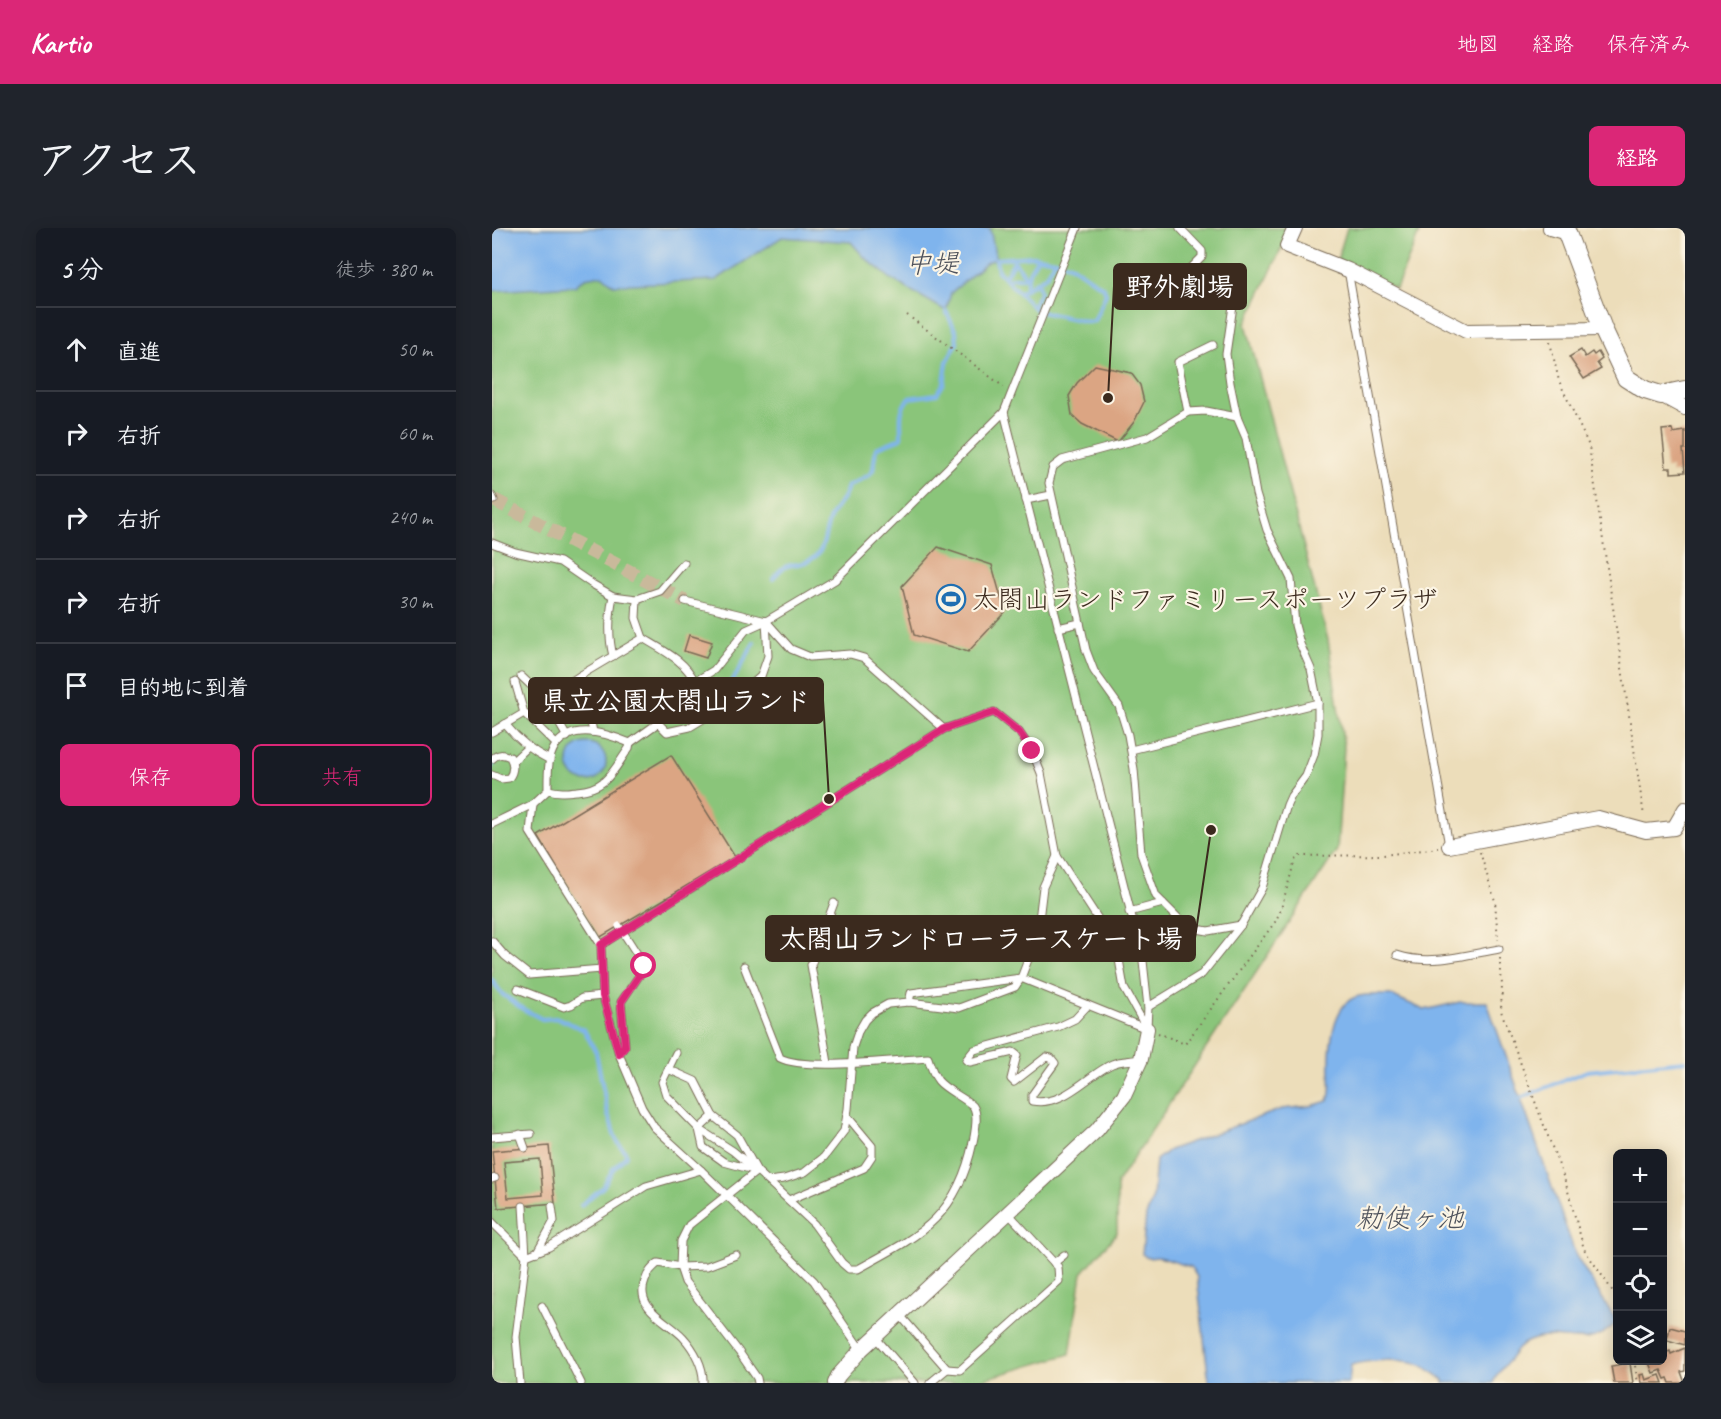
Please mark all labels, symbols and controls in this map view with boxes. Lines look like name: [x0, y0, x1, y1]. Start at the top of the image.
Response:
text: Kartio: [30, 25, 91, 60]
text: 地図: [1457, 31, 1499, 57]
text: 経路: [1532, 31, 1574, 57]
text: 保存済み: [1607, 31, 1691, 57]
button: 経路: [1589, 126, 1685, 186]
text: アクセス: [36, 134, 201, 187]
water label: 中堤: [905, 246, 960, 280]
text: 5 分: [60, 253, 104, 286]
text: 徒歩 · 380 m: [336, 257, 432, 282]
callout: 野外劇場: [1114, 264, 1246, 309]
text: 野外劇場: [1126, 270, 1234, 304]
icon: ahead: [60, 333, 93, 366]
text: 50 m: [398, 337, 432, 362]
text: 直進: [117, 338, 161, 366]
icon: right: [60, 417, 93, 450]
text: 60 m: [398, 421, 432, 446]
text: 右折: [117, 422, 161, 450]
icon: right: [60, 501, 93, 534]
text: 240 m: [389, 505, 432, 530]
text: 右折: [117, 506, 161, 534]
sports icon: 太閤山ランドファミリースポーツプラザ: [935, 583, 967, 615]
place label: 太閤山ランドファミリースポーツプラザ: [972, 583, 1438, 616]
icon: right: [60, 585, 93, 618]
text: 30 m: [398, 589, 432, 614]
text: 右折: [117, 590, 161, 618]
icon: arrive: [60, 669, 93, 702]
text: 目的地に到着: [117, 674, 249, 702]
callout: 県立公園太閤山ランド: [529, 678, 823, 723]
text: 県立公園太閤山ランド: [541, 684, 811, 718]
route end: [1018, 737, 1044, 763]
button: 保存: [60, 744, 240, 806]
button: 共有: [252, 744, 432, 806]
callout: 太閤山ランドローラースケート場: [766, 916, 1195, 961]
text: 太閤山ランドローラースケート場: [779, 922, 1183, 956]
route start: [630, 952, 656, 978]
map controls: [1613, 1149, 1667, 1365]
button: +: [1613, 1149, 1667, 1203]
water label: 勅使ヶ池: [1356, 1201, 1465, 1235]
button: −: [1613, 1203, 1667, 1257]
button: locate: [1613, 1257, 1667, 1311]
button: layers: [1613, 1311, 1667, 1365]

